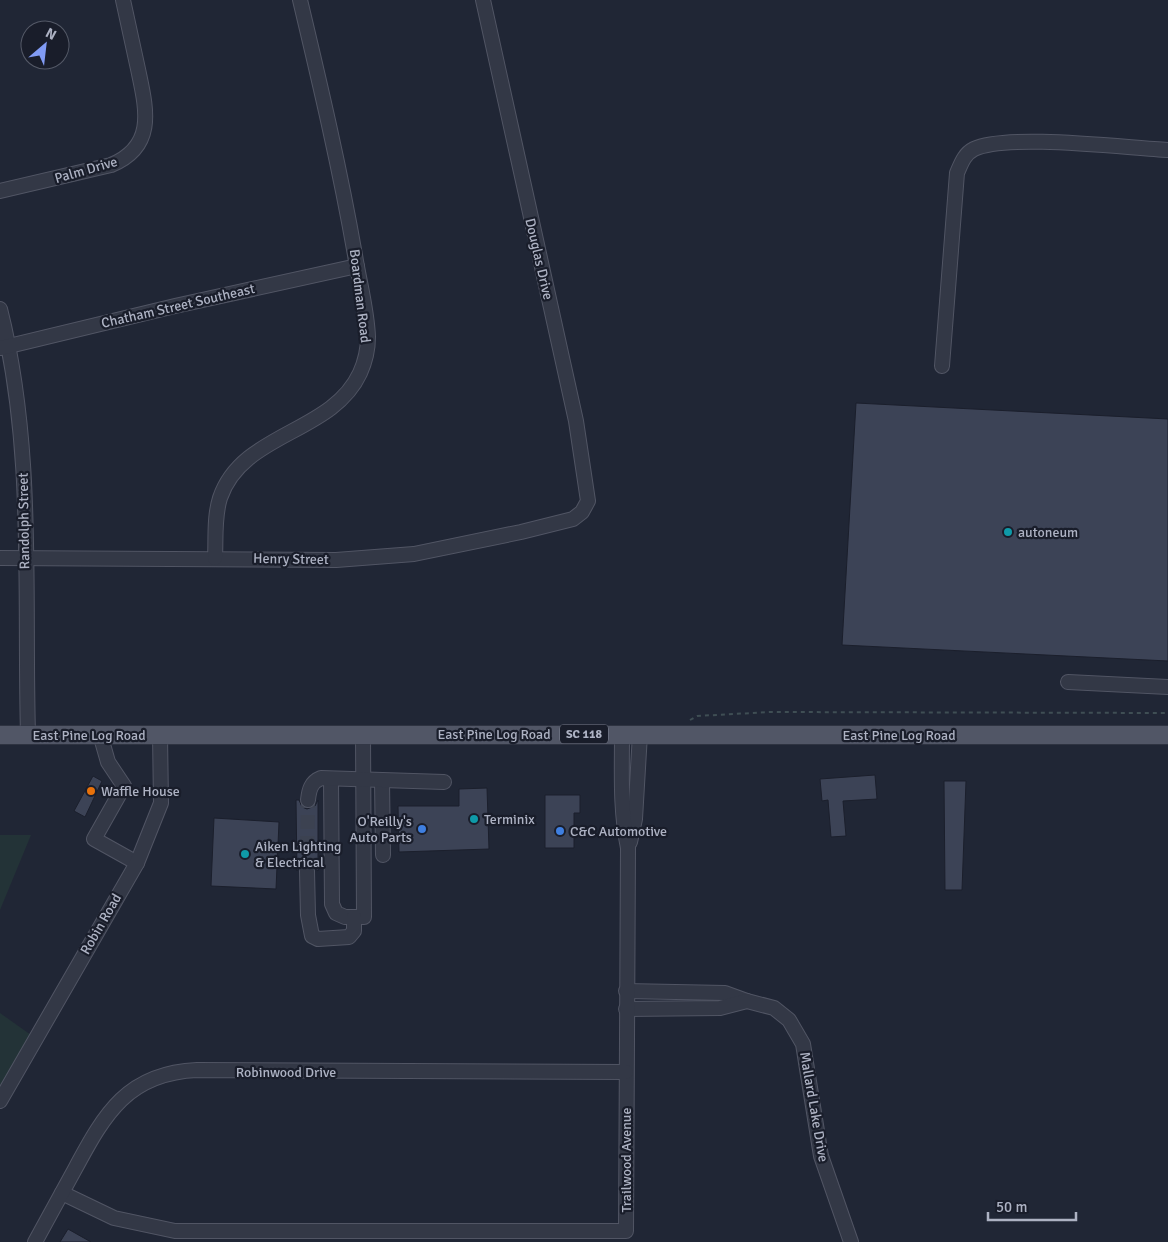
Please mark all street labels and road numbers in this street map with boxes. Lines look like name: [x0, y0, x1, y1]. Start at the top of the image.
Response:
street label: Palm Drive: [53, 153, 119, 187]
street label: Douglas Drive: [521, 217, 557, 301]
street label: Boardman Road: [346, 248, 374, 344]
street label: Chatham Street Southeast: [100, 280, 256, 332]
street label: Randolph Street: [15, 473, 33, 569]
street label: Henry Street: [253, 550, 329, 568]
road number: SC 118: [560, 724, 608, 744]
street label: East Pine Log Road: [437, 726, 551, 743]
street label: East Pine Log Road: [32, 727, 146, 744]
street label: East Pine Log Road: [842, 727, 956, 744]
street label: Robin Road: [77, 891, 125, 957]
street label: Mallard Lake Drive: [796, 1051, 832, 1163]
street label: Robinwood Drive: [236, 1064, 336, 1081]
street label: Trailwood Avenue: [618, 1108, 635, 1212]

